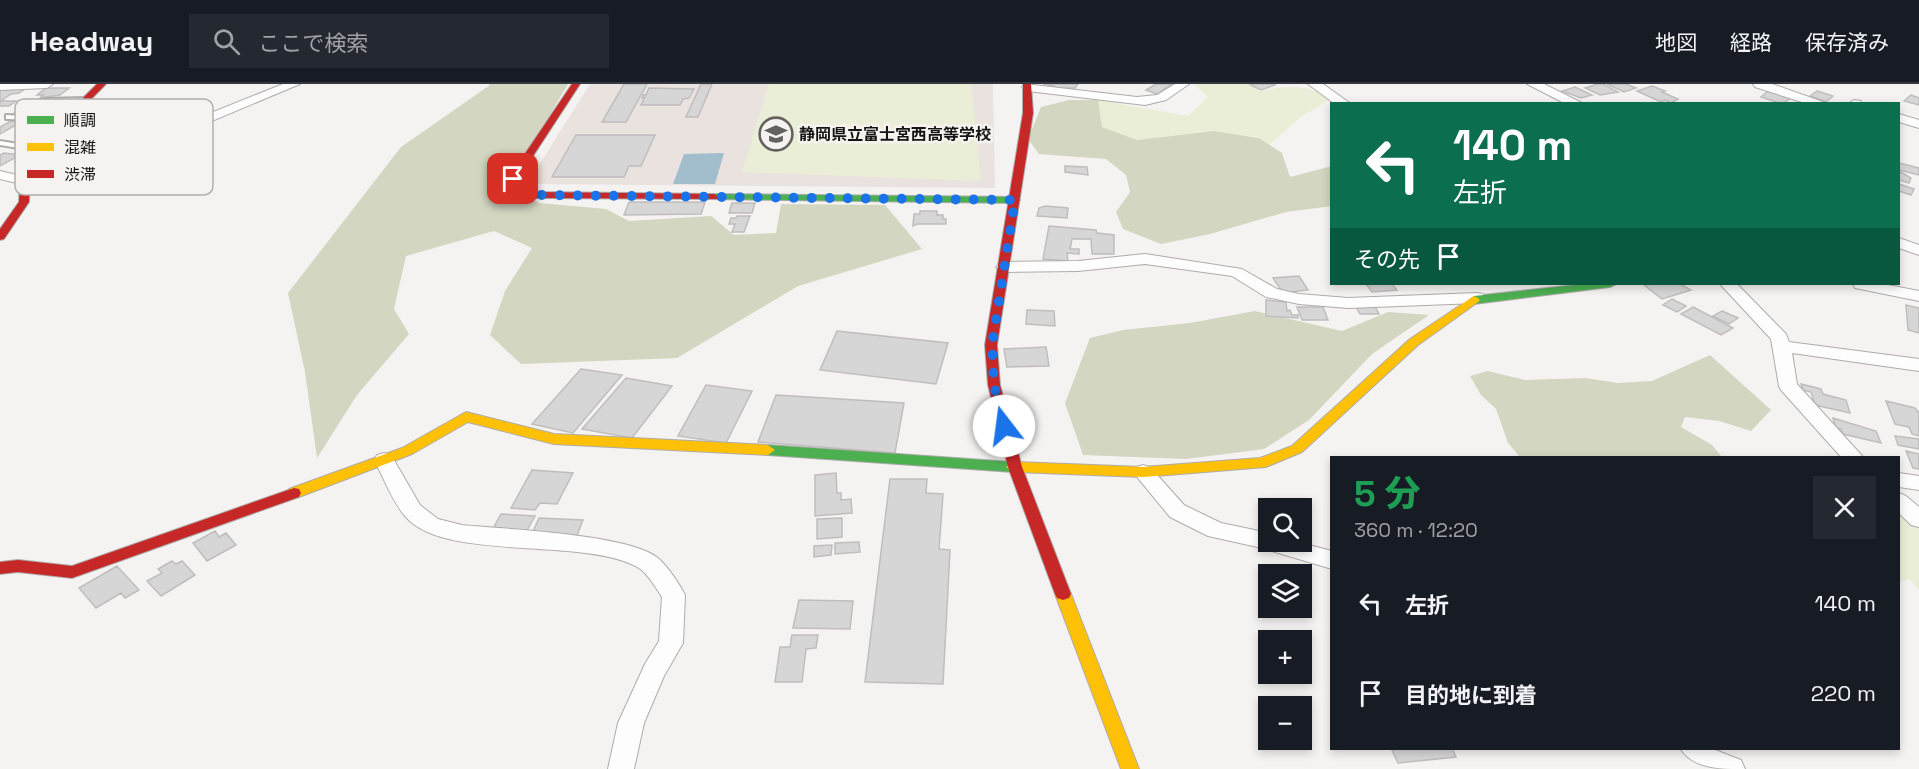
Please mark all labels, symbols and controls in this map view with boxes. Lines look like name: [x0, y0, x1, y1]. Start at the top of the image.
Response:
search box: [189, 14, 609, 68]
text: Headway: [30, 23, 153, 59]
icon: search: [210, 25, 243, 58]
text: ここで検索: [258, 29, 368, 57]
text: 地図: [1655, 29, 1697, 56]
text: 経路: [1730, 29, 1772, 56]
text: 保存済み: [1805, 29, 1889, 56]
legend: [15, 99, 213, 195]
text: 順調: [64, 110, 96, 131]
school or university icon: 静岡県立富士宮西高等学校: [758, 116, 794, 152]
text: 140 m: [1453, 119, 1572, 172]
place label: 静岡県立富士宮西高等学校: [799, 124, 991, 145]
icon: left: [1354, 126, 1432, 204]
text: 混雑: [64, 137, 96, 158]
pin: [487, 153, 538, 204]
icon: arrive: [496, 162, 529, 195]
text: 渋滞: [64, 164, 96, 185]
text: 左折: [1453, 175, 1507, 210]
icon: arrive: [1432, 240, 1465, 273]
text: その先: [1354, 245, 1420, 273]
position arrow: [972, 394, 1036, 458]
text: 5 分: [1354, 471, 1421, 517]
button: close: [1813, 476, 1876, 539]
map controls: [1258, 498, 1312, 750]
button: search: [1258, 498, 1312, 552]
text: 360 m · 12:20: [1354, 517, 1478, 543]
button: layers: [1258, 564, 1312, 618]
icon: left: [1354, 587, 1387, 620]
text: 140 m: [1814, 589, 1876, 617]
text: 左折: [1405, 591, 1449, 619]
button: +: [1258, 630, 1312, 684]
icon: arrive: [1354, 677, 1387, 710]
text: 220 m: [1811, 679, 1876, 707]
text: 目的地に到着: [1405, 681, 1537, 709]
button: −: [1258, 696, 1312, 750]

